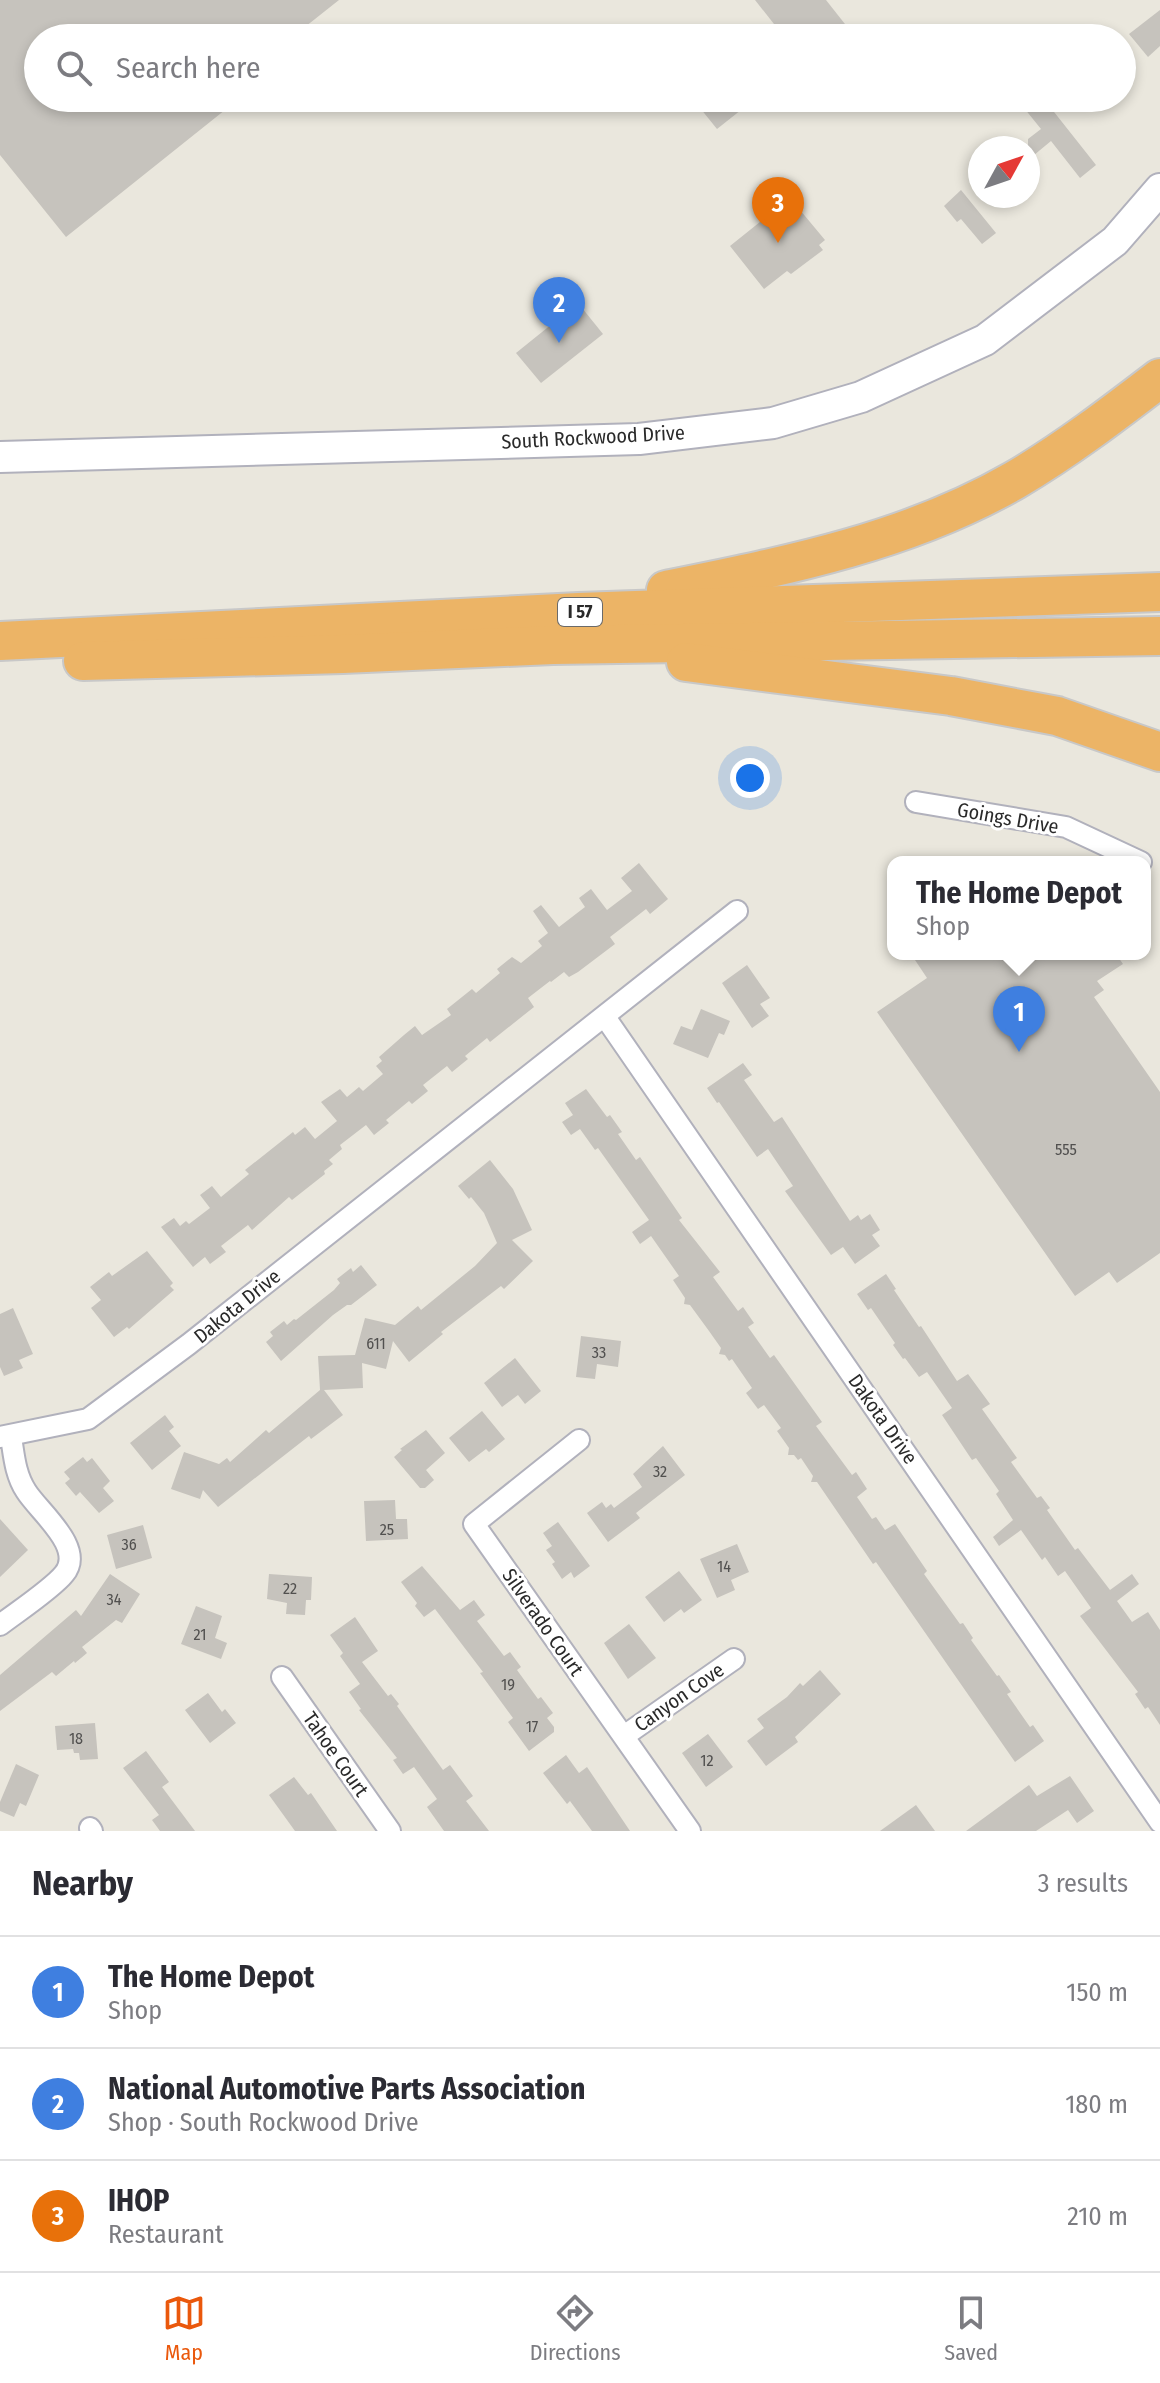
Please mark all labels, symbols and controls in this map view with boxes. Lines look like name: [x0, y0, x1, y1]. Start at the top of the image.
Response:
search box: [24, 24, 1136, 112]
icon: search: [52, 46, 96, 90]
text: Search here: [116, 50, 261, 86]
north arrow: [968, 136, 1040, 208]
pin: 3: [752, 177, 804, 243]
pin: 2: [533, 277, 585, 343]
street label: South Rockwood Drive: [501, 420, 685, 454]
road number: I 57: [558, 598, 602, 626]
your location: [730, 758, 770, 798]
street label: Goings Drive: [955, 797, 1061, 839]
popup: [887, 856, 1151, 960]
text: The Home Depot: [916, 875, 1122, 911]
text: Shop: [916, 911, 970, 942]
pin: 1: [993, 986, 1045, 1052]
house number: 555: [1055, 1140, 1077, 1159]
street label: Dakota Drive: [189, 1264, 285, 1348]
house number: 611: [366, 1334, 386, 1353]
house number: 33: [592, 1343, 606, 1362]
street label: Dakota Drive: [843, 1369, 923, 1469]
house number: 32: [653, 1462, 667, 1481]
house number: 25: [380, 1520, 394, 1539]
house number: 36: [121, 1535, 137, 1554]
house number: 14: [717, 1557, 731, 1576]
street label: Silverado Court: [497, 1564, 589, 1680]
house number: 22: [283, 1579, 297, 1598]
house number: 34: [107, 1590, 122, 1609]
house number: 21: [194, 1625, 206, 1644]
street label: Canyon Cove: [630, 1657, 728, 1737]
house number: 19: [501, 1675, 515, 1694]
street label: Tahoe Court: [298, 1707, 374, 1801]
house number: 17: [526, 1717, 539, 1736]
house number: 18: [69, 1729, 83, 1748]
house number: 12: [700, 1751, 714, 1770]
text: Nearby: [32, 1863, 133, 1904]
text: 3 results: [1038, 1868, 1128, 1899]
text: The Home Depot: [108, 1959, 314, 1995]
text: 1: [53, 1977, 64, 2008]
text: 150 m: [1066, 1977, 1128, 2008]
text: Shop: [108, 1995, 162, 2026]
text: National Automotive Parts Association: [108, 2071, 585, 2107]
text: 2: [52, 2089, 64, 2120]
text: 180 m: [1065, 2089, 1128, 2120]
text: Shop · South Rockwood Drive: [108, 2107, 419, 2138]
text: IHOP: [108, 2183, 169, 2219]
text: 3: [52, 2201, 64, 2232]
text: 210 m: [1067, 2201, 1128, 2232]
text: Restaurant: [108, 2219, 224, 2250]
tab: Map: [162, 2291, 206, 2366]
tab: Directions: [530, 2291, 621, 2366]
tab: Saved: [944, 2291, 998, 2366]

